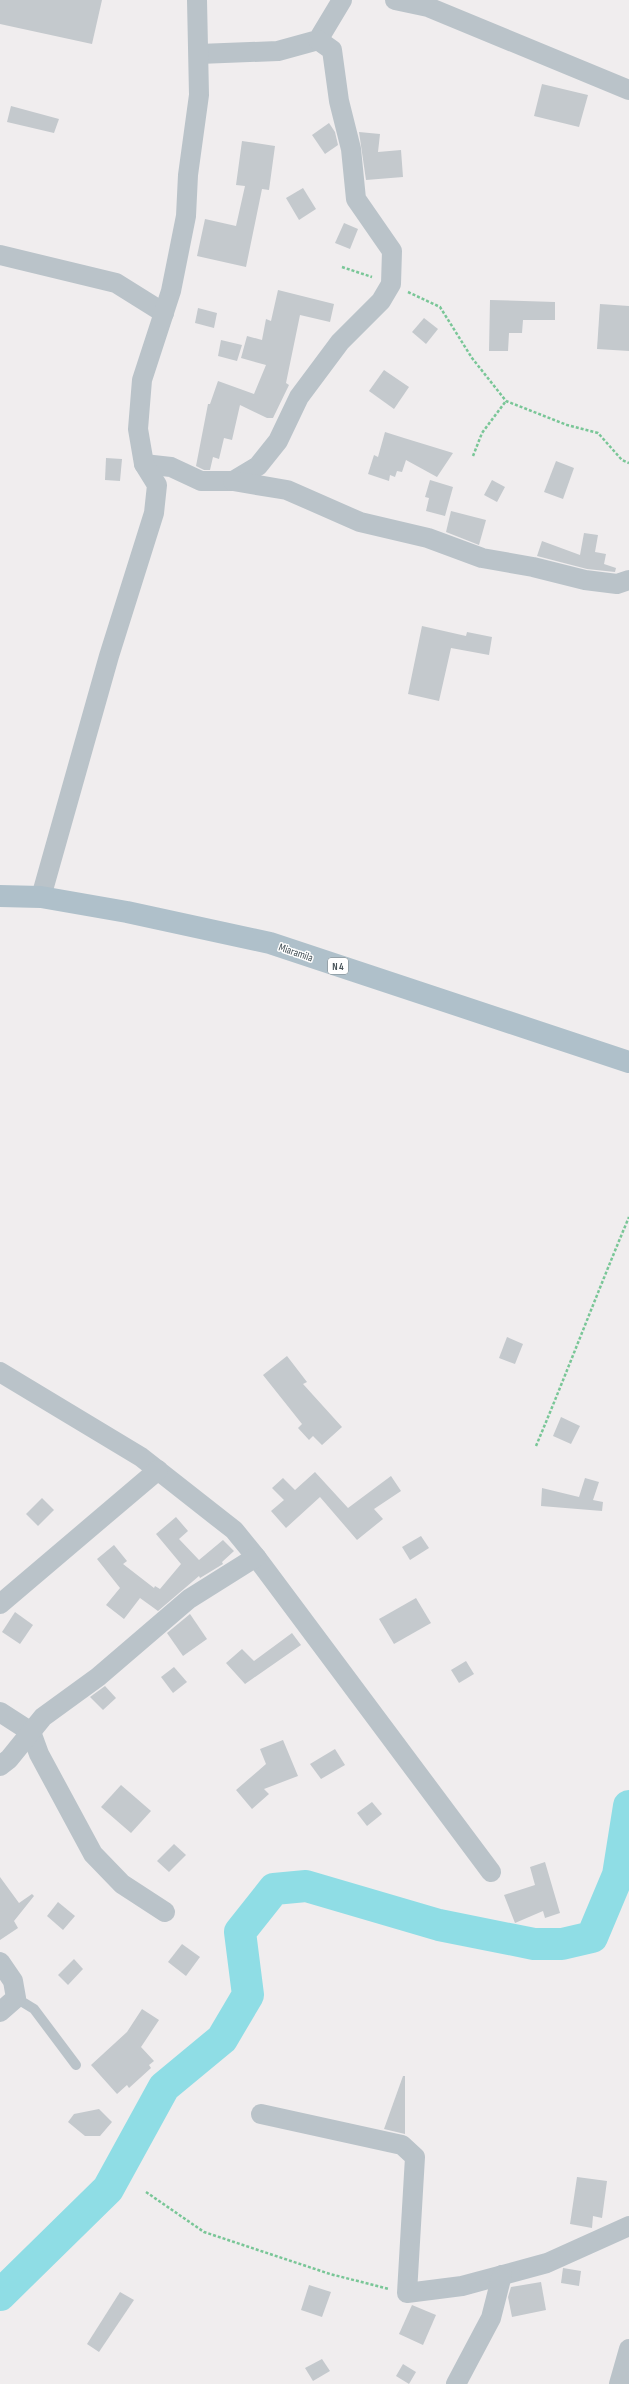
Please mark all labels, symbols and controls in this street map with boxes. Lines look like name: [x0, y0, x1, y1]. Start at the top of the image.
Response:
street label: Miaramila: [277, 941, 315, 964]
road number: N 4: [328, 958, 348, 974]

